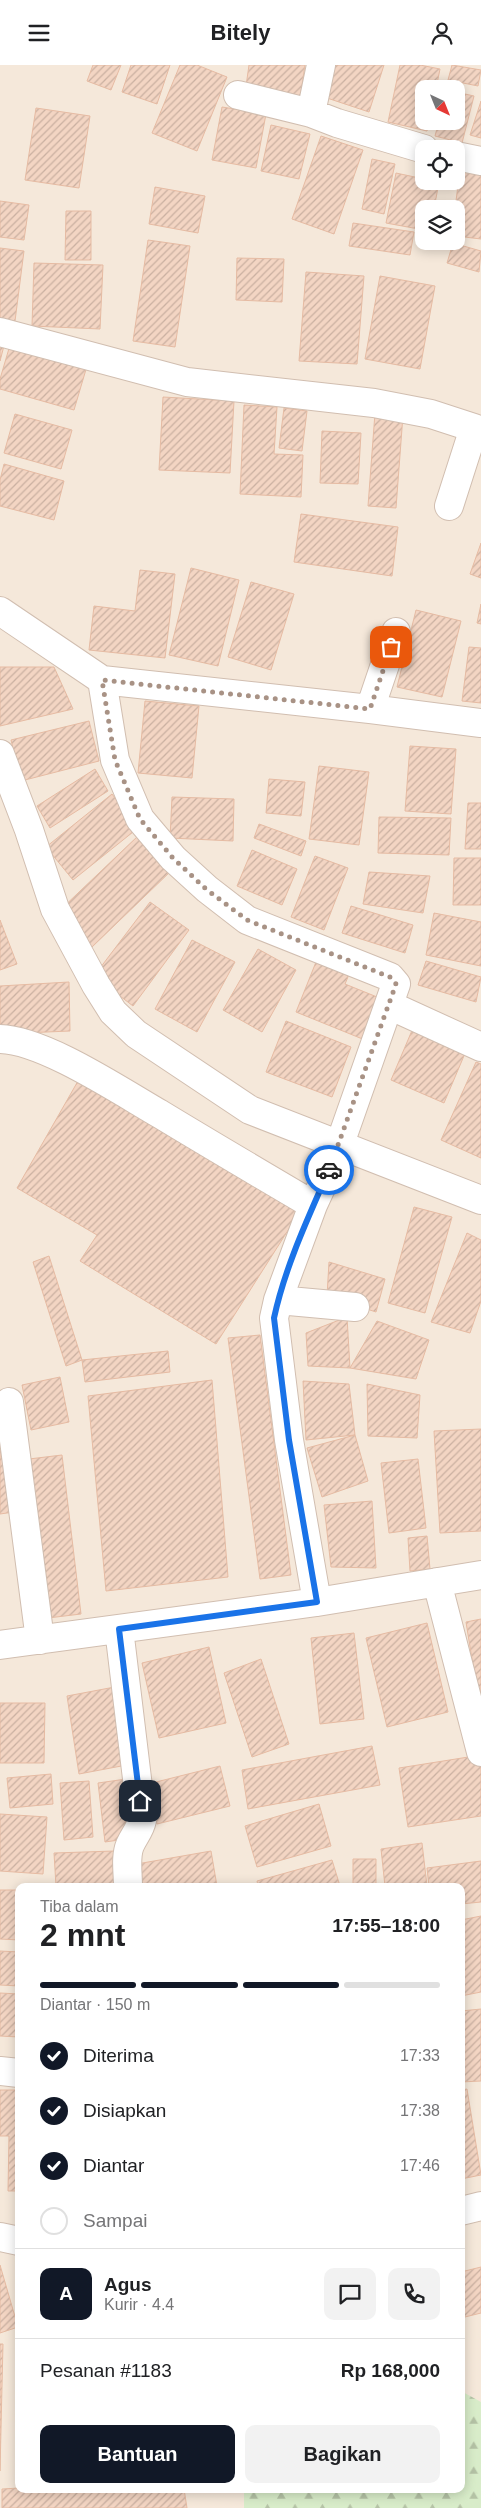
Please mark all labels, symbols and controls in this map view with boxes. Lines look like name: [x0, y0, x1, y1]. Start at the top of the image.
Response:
icon: menu: [25, 19, 53, 47]
icon: person: [428, 19, 456, 47]
text: Bitely: [211, 20, 270, 45]
north arrow: [415, 80, 465, 130]
map controls: [415, 80, 465, 250]
button: locate: [415, 140, 465, 190]
button: layers: [415, 200, 465, 250]
pin: [370, 626, 412, 668]
icon: bag: [377, 633, 405, 661]
courier: [304, 1145, 354, 1195]
icon: car: [315, 1156, 343, 1184]
pin: [119, 1780, 161, 1822]
icon: home: [126, 1787, 154, 1815]
text: Tiba dalam: [40, 1898, 119, 1915]
text: 17:55–18:00: [332, 1915, 440, 1936]
text: 2 mnt: [40, 1917, 125, 1953]
text: Diantar · 150 m: [40, 1996, 150, 2013]
icon: check: [40, 2042, 68, 2070]
text: Diterima: [83, 2045, 154, 2066]
text: 17:33: [400, 2047, 440, 2064]
icon: check: [40, 2097, 68, 2125]
text: Disiapkan: [83, 2100, 166, 2121]
text: 17:38: [400, 2102, 440, 2119]
icon: check: [40, 2152, 68, 2180]
text: Diantar: [83, 2155, 144, 2176]
text: 17:46: [400, 2157, 440, 2174]
text: Sampai: [83, 2210, 147, 2231]
button: chat: [324, 2268, 376, 2320]
button: phone: [388, 2268, 440, 2320]
text: Agus: [104, 2274, 152, 2295]
text: A: [59, 2283, 73, 2304]
text: Kurir · 4.4: [104, 2296, 174, 2313]
text: Pesanan #1183: [40, 2360, 172, 2381]
text: Rp 168,000: [341, 2360, 440, 2381]
button: Bantuan: [40, 2425, 235, 2483]
button: Bagikan: [245, 2425, 440, 2483]

